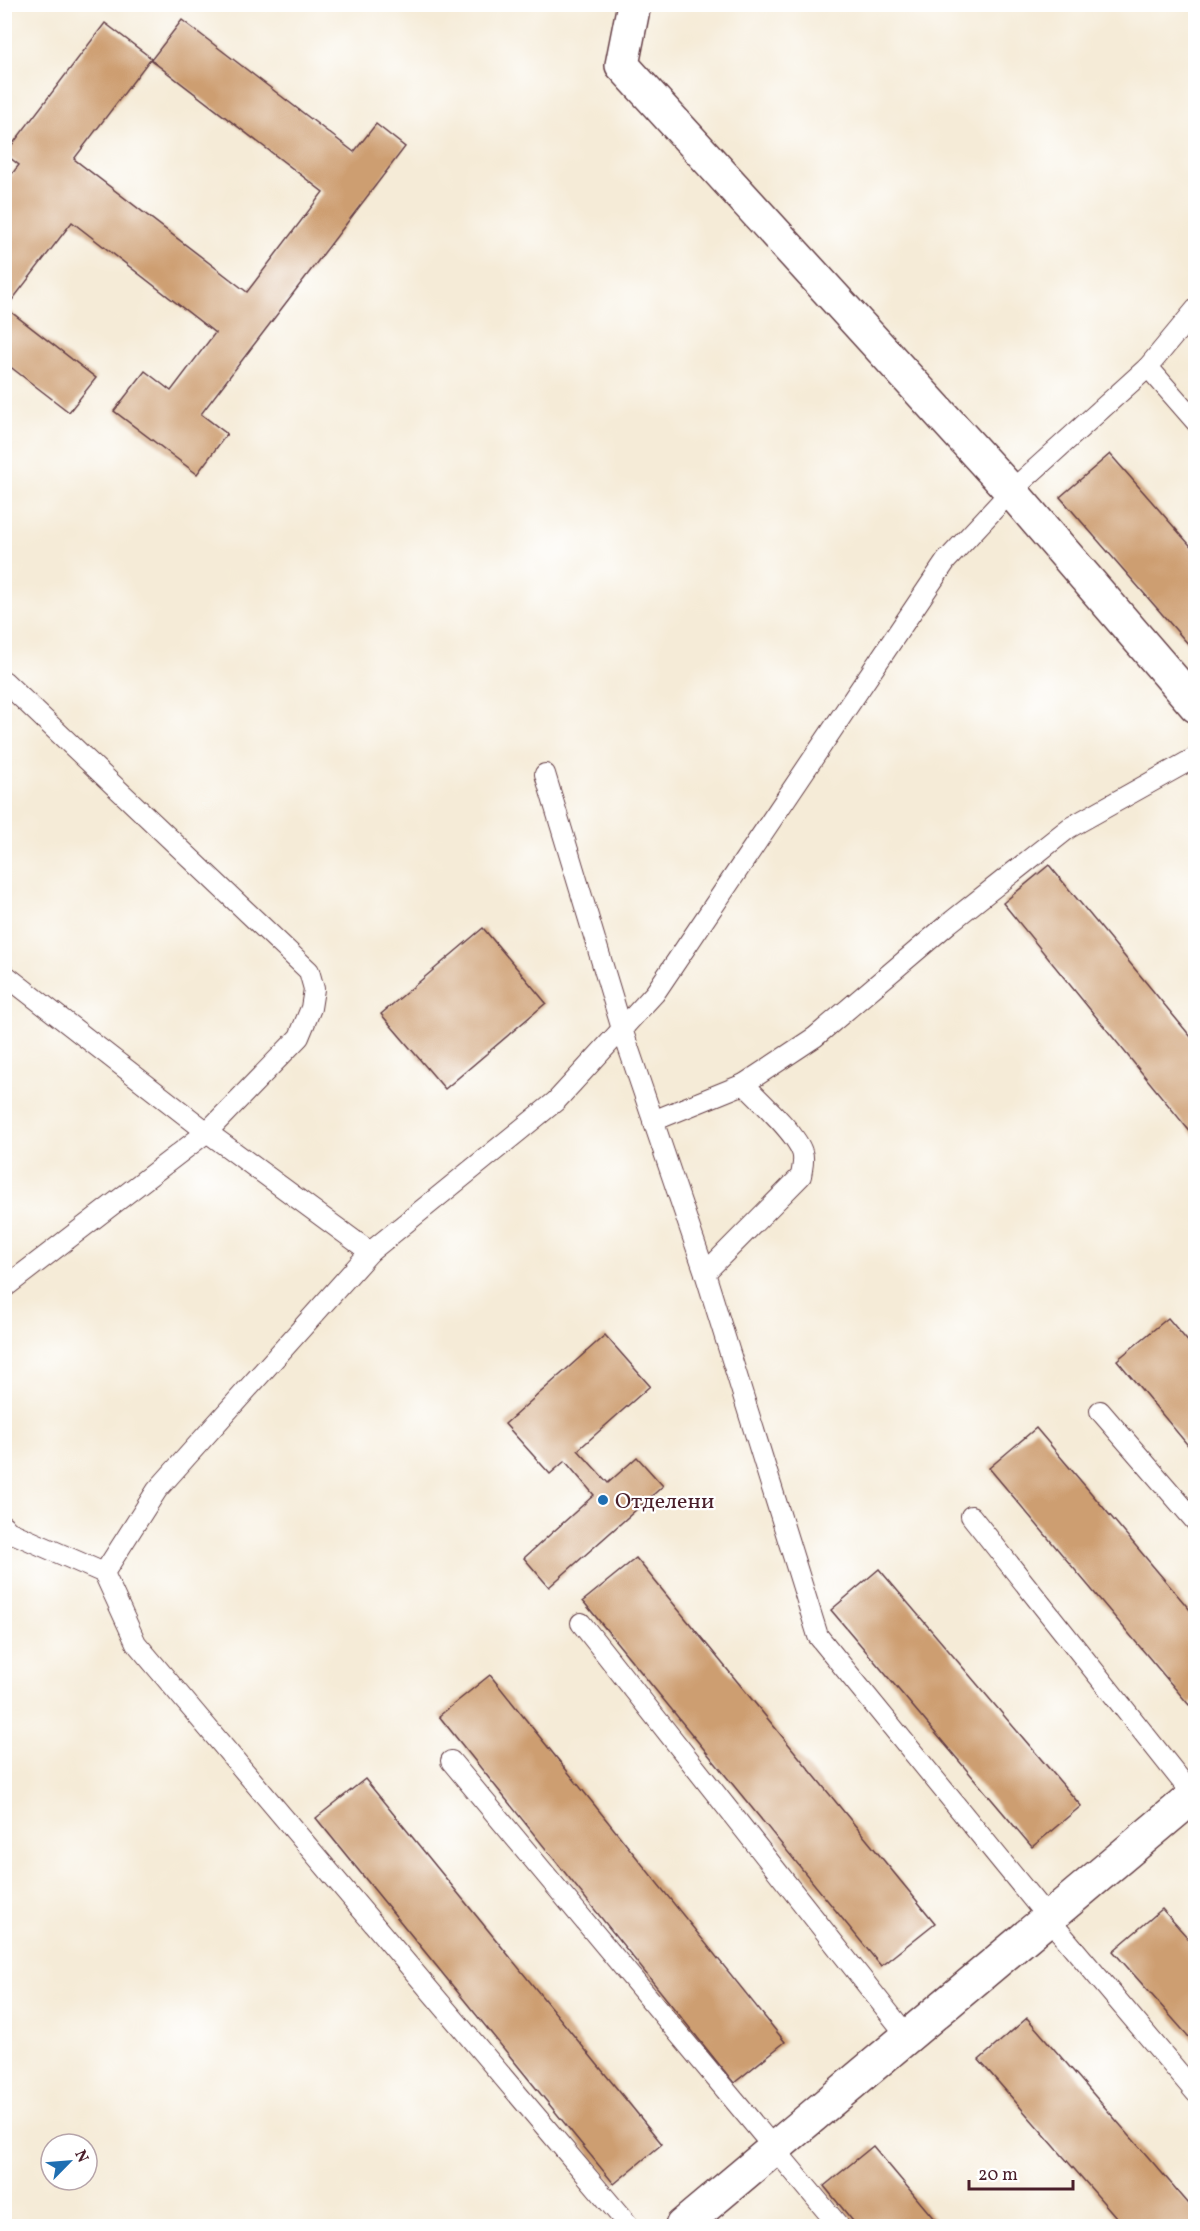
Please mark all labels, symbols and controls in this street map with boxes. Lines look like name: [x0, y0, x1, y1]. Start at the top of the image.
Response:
place label: Отделени: [615, 1487, 714, 1518]
marker: Отделени: [596, 1493, 610, 1507]
north arrow: [39, 2132, 99, 2192]
text: N: [68, 2147, 93, 2167]
scale bar: [969, 2153, 1072, 2191]
text: 20 m: [978, 2163, 1018, 2188]

